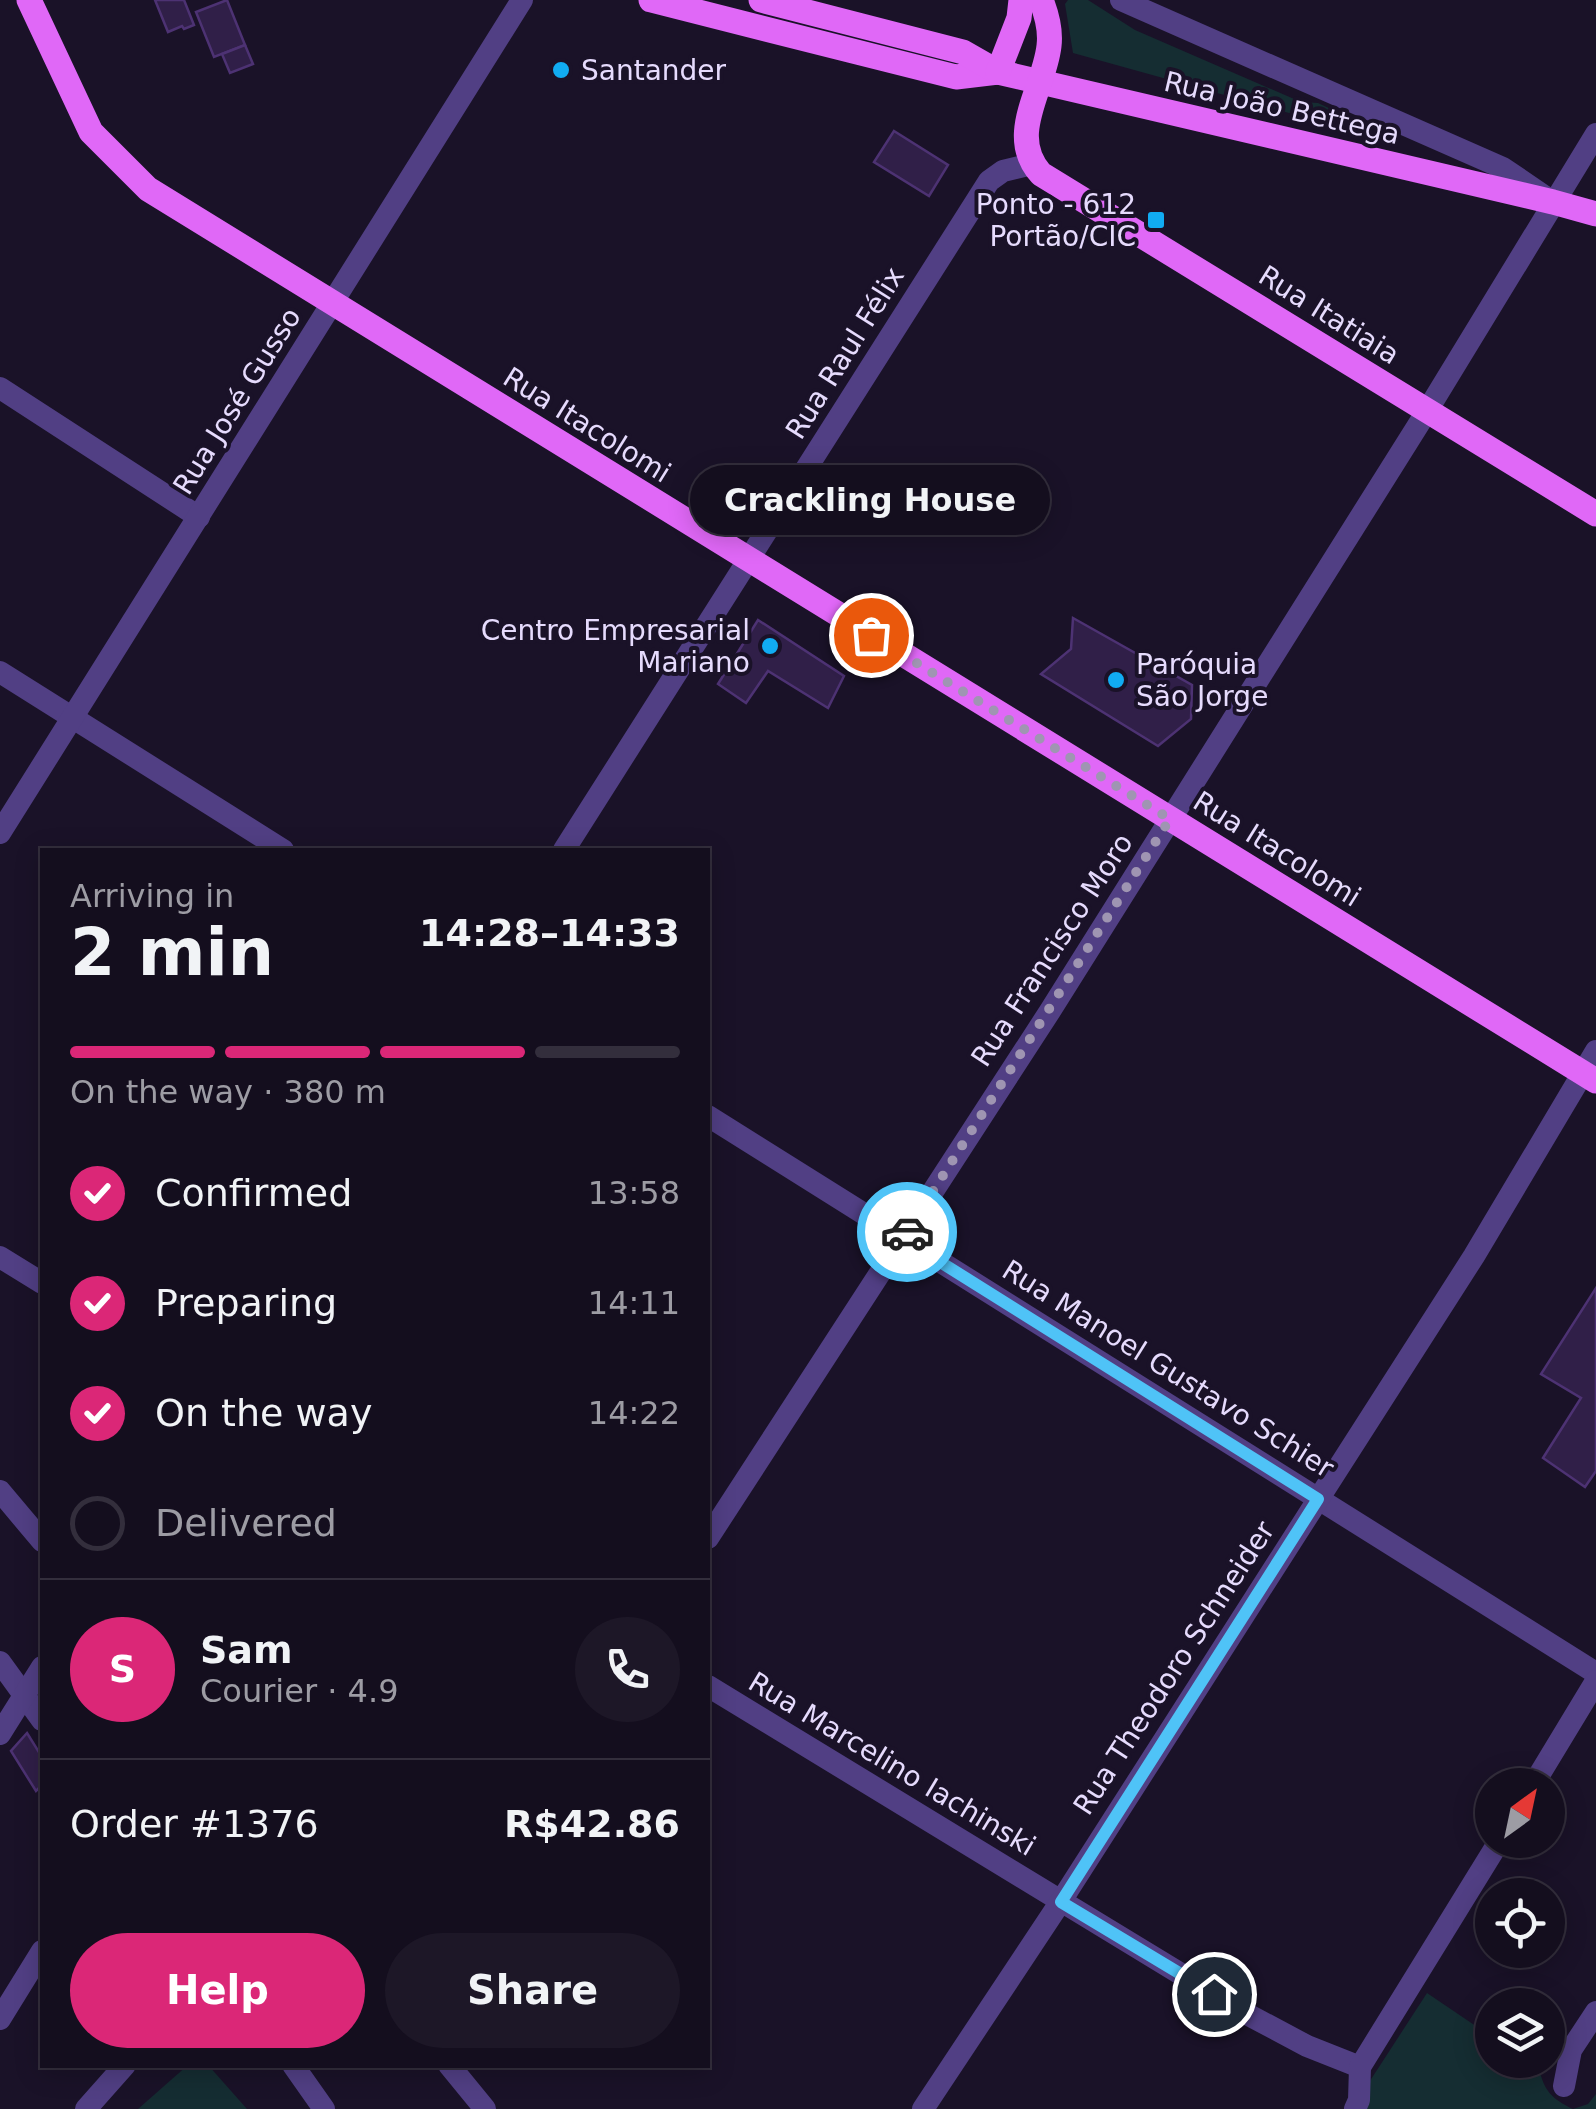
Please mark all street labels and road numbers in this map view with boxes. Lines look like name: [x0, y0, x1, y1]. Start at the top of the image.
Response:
street label: Rua João Bettega: [1161, 65, 1403, 151]
street label: Rua Itatiaia: [1253, 259, 1405, 371]
street label: Rua Raul Félix: [779, 261, 911, 445]
street label: Rua José Gusso: [166, 302, 308, 500]
street label: Rua Itacolomi: [497, 360, 677, 490]
street label: Rua Itacolomi: [1187, 784, 1367, 914]
street label: Rua Francisco Moro: [964, 827, 1140, 1073]
street label: Rua Manoel Gustavo Schier: [996, 1253, 1340, 1485]
street label: Rua Theodoro Schneider: [1067, 1515, 1282, 1821]
street label: Rua Marcelino Iachinski: [743, 1665, 1041, 1863]

